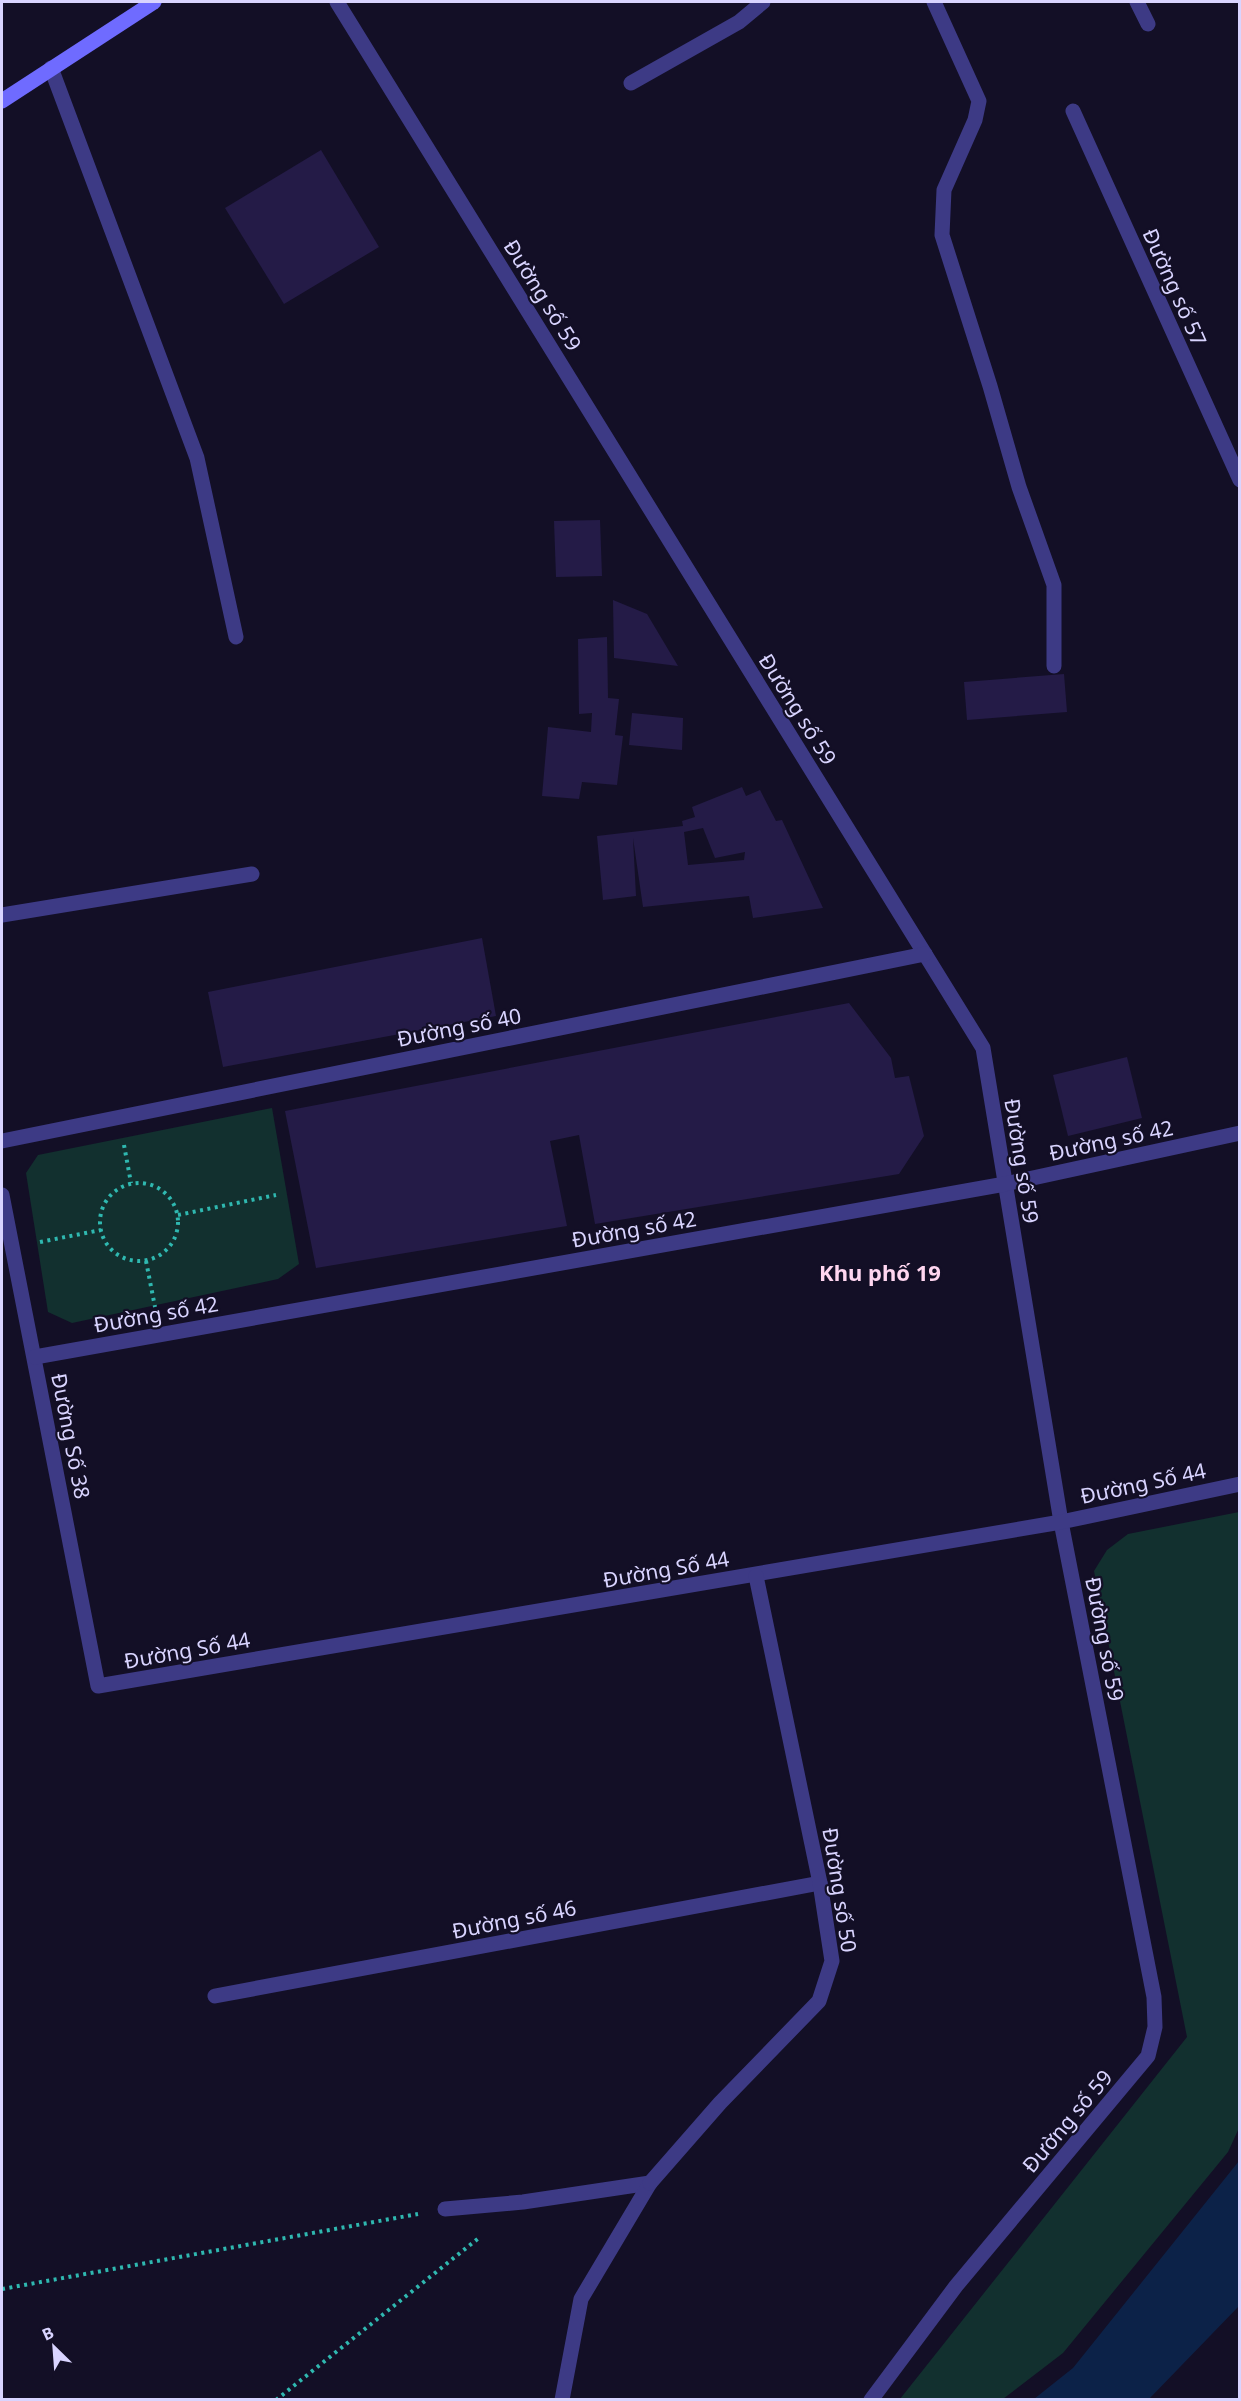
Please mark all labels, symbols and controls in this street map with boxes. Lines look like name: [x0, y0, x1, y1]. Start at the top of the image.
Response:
street label: Đường số 57: [1137, 224, 1213, 350]
street label: Đường số 59: [498, 234, 588, 356]
street label: Đường số 59: [753, 648, 843, 770]
street label: Đường số 40: [394, 1001, 524, 1053]
street label: Đường số 59: [998, 1097, 1046, 1225]
street label: Đường số 42: [1046, 1113, 1176, 1167]
street label: Đường số 42: [570, 1204, 698, 1254]
district label: Khu phố 19: [819, 1257, 941, 1287]
street label: Đường số 42: [92, 1289, 220, 1339]
street label: Đường Số 38: [45, 1371, 97, 1501]
street label: Đường Số 44: [1078, 1456, 1208, 1510]
street label: Đường Số 44: [601, 1544, 731, 1594]
street label: Đường số 59: [1079, 1574, 1131, 1704]
street label: Đường Số 44: [122, 1625, 252, 1675]
street label: Đường số 50: [816, 1826, 864, 1954]
street label: Đường số 46: [449, 1893, 579, 1945]
street label: Đường số 59: [1016, 2064, 1118, 2178]
north arrow: [24, 2317, 84, 2377]
text: B: [38, 2321, 57, 2346]

